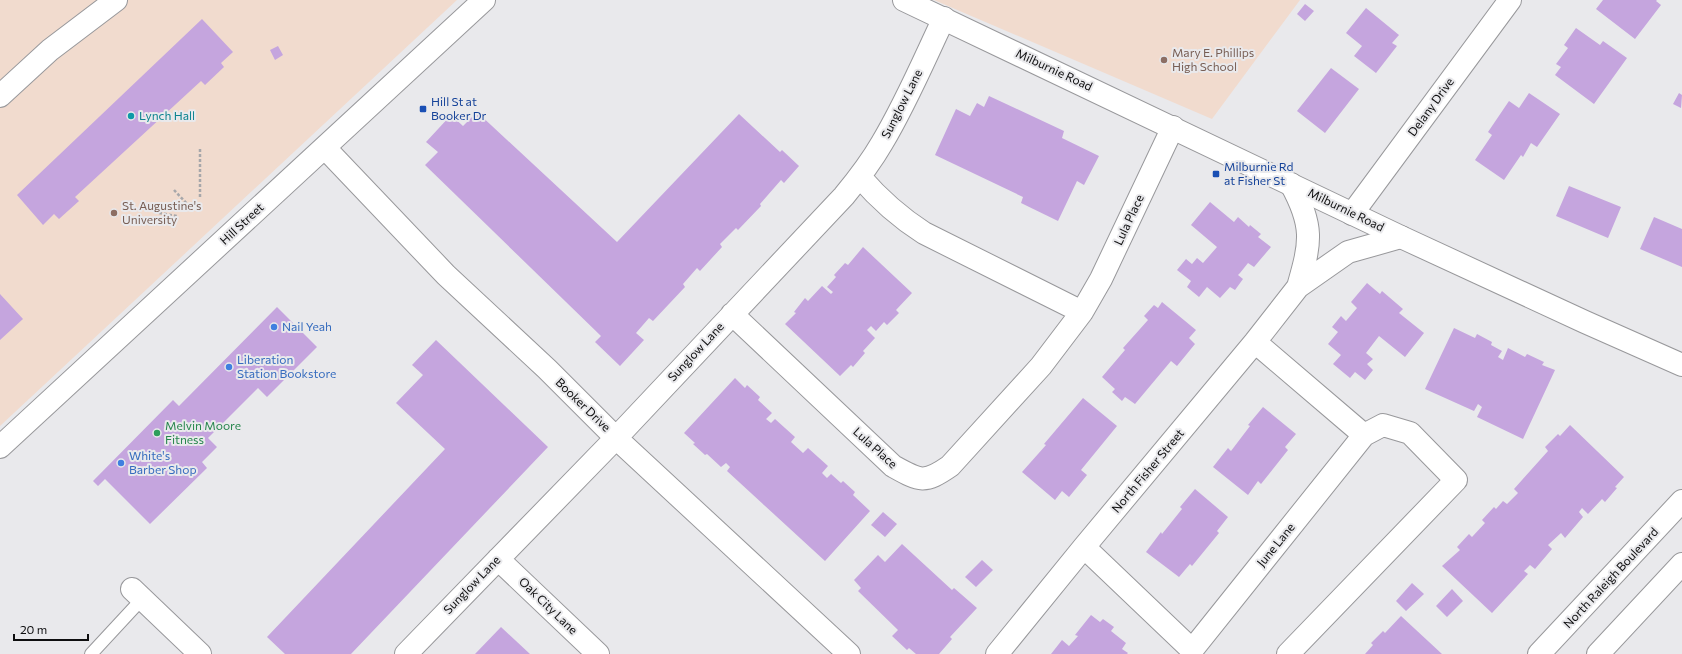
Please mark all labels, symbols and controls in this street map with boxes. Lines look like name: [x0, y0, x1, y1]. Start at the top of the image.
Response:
street label: Milburnie Road: [1014, 45, 1095, 93]
place label: Mary E. Phillips High School: [1172, 45, 1254, 73]
marker: Mary E. Phillips High School: [1159, 55, 1169, 65]
street label: Sunglow Lane: [878, 67, 924, 140]
street label: Delany Drive: [1404, 74, 1456, 138]
place label: Hill St at Booker Dr: [431, 94, 487, 122]
marker: Hill St at Booker Dr: [418, 104, 428, 114]
place label: Lynch Hall: [139, 108, 195, 122]
marker: Lynch Hall: [126, 111, 136, 121]
place label: Milburnie Rd at Fisher St: [1224, 159, 1293, 187]
marker: Milburnie Rd at Fisher St: [1211, 169, 1221, 179]
street label: Milburnie Road: [1306, 185, 1387, 234]
street label: Lula Place: [1110, 192, 1146, 247]
place label: St. Augustine's University: [122, 198, 202, 226]
street label: Hill Street: [217, 200, 266, 247]
marker: St. Augustine's University: [109, 208, 119, 218]
place label: Nail Yeah: [282, 319, 332, 333]
street label: Sunglow Lane: [664, 319, 726, 384]
marker: Nail Yeah: [269, 322, 279, 332]
place label: Liberation Station Bookstore: [237, 352, 336, 380]
marker: Liberation Station Bookstore: [224, 362, 234, 372]
street label: Booker Drive: [553, 375, 614, 434]
place label: Melvin Moore Fitness: [165, 418, 241, 446]
street label: Lula Place: [851, 424, 901, 471]
street label: North Fisher Street: [1108, 426, 1186, 515]
marker: Melvin Moore Fitness: [152, 428, 162, 438]
place label: White's Barber Shop: [129, 448, 197, 476]
marker: White's Barber Shop: [116, 458, 126, 468]
street label: June Lane: [1253, 520, 1298, 570]
street label: North Raleigh Boulevard: [1560, 524, 1661, 630]
street label: Sunglow Lane: [440, 552, 503, 616]
street label: Oak City Lane: [517, 574, 581, 637]
scale bar: [14, 616, 88, 642]
text: 20 m: [20, 622, 47, 636]

